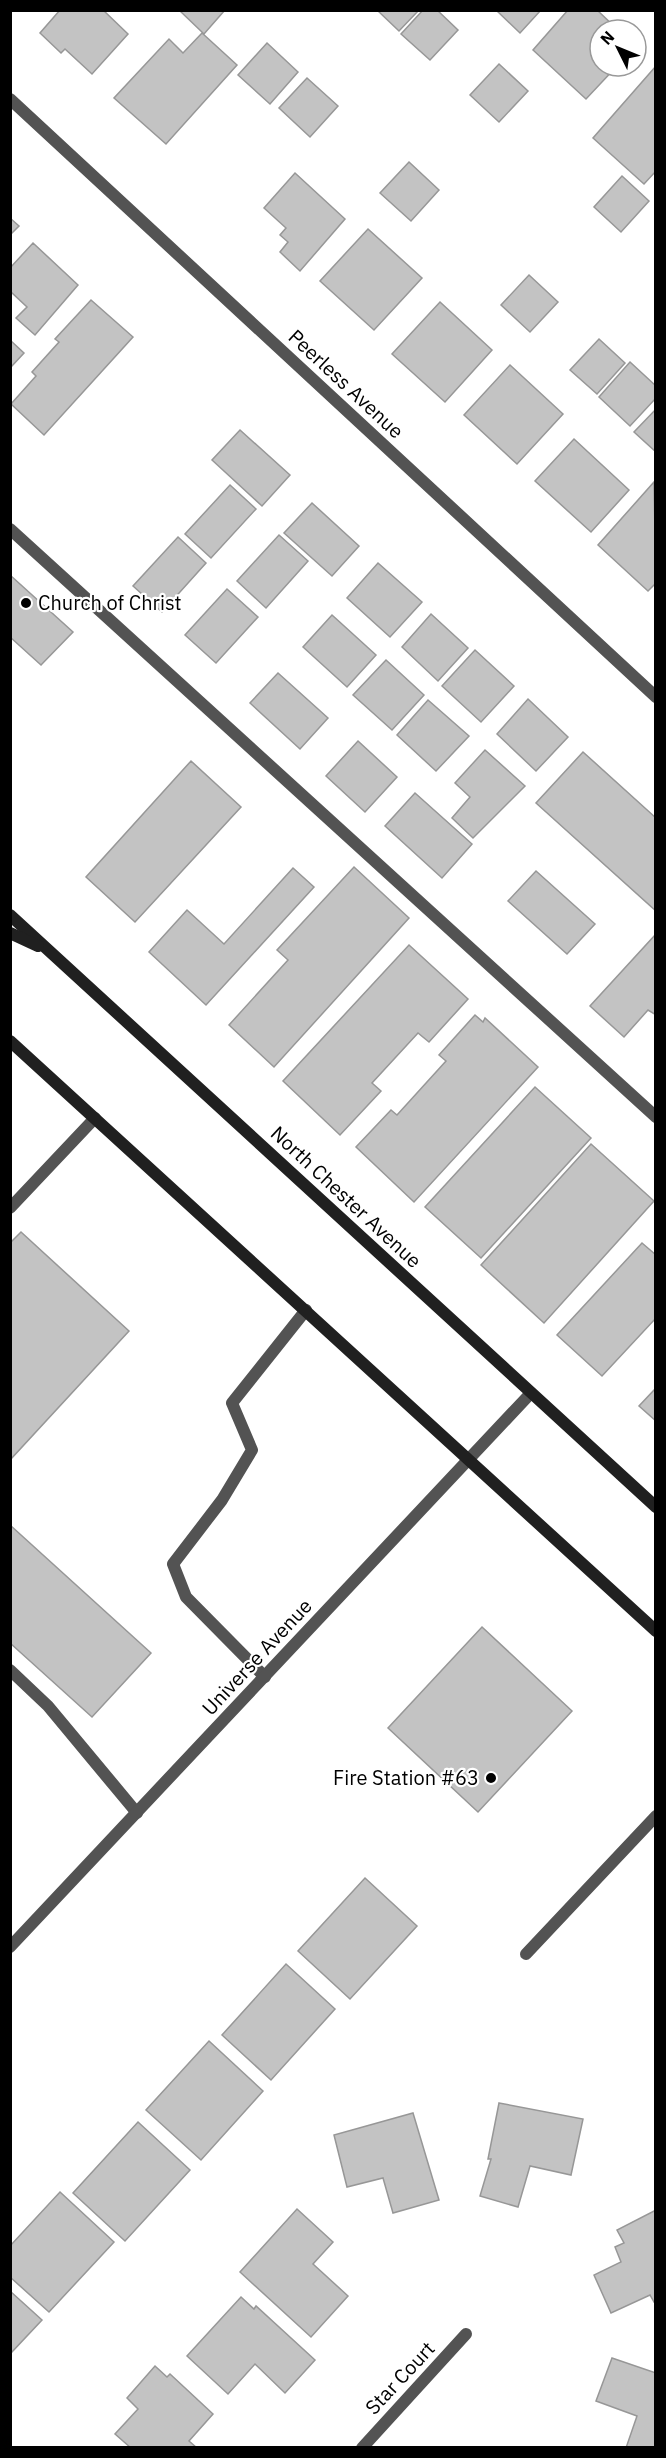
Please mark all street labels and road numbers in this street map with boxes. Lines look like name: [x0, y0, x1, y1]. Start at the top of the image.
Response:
street label: Peerless Avenue: [283, 323, 410, 444]
street label: North Chester Avenue: [265, 1120, 428, 1274]
street label: Universe Avenue: [196, 1593, 318, 1721]
street label: Star Court: [359, 2335, 440, 2420]

